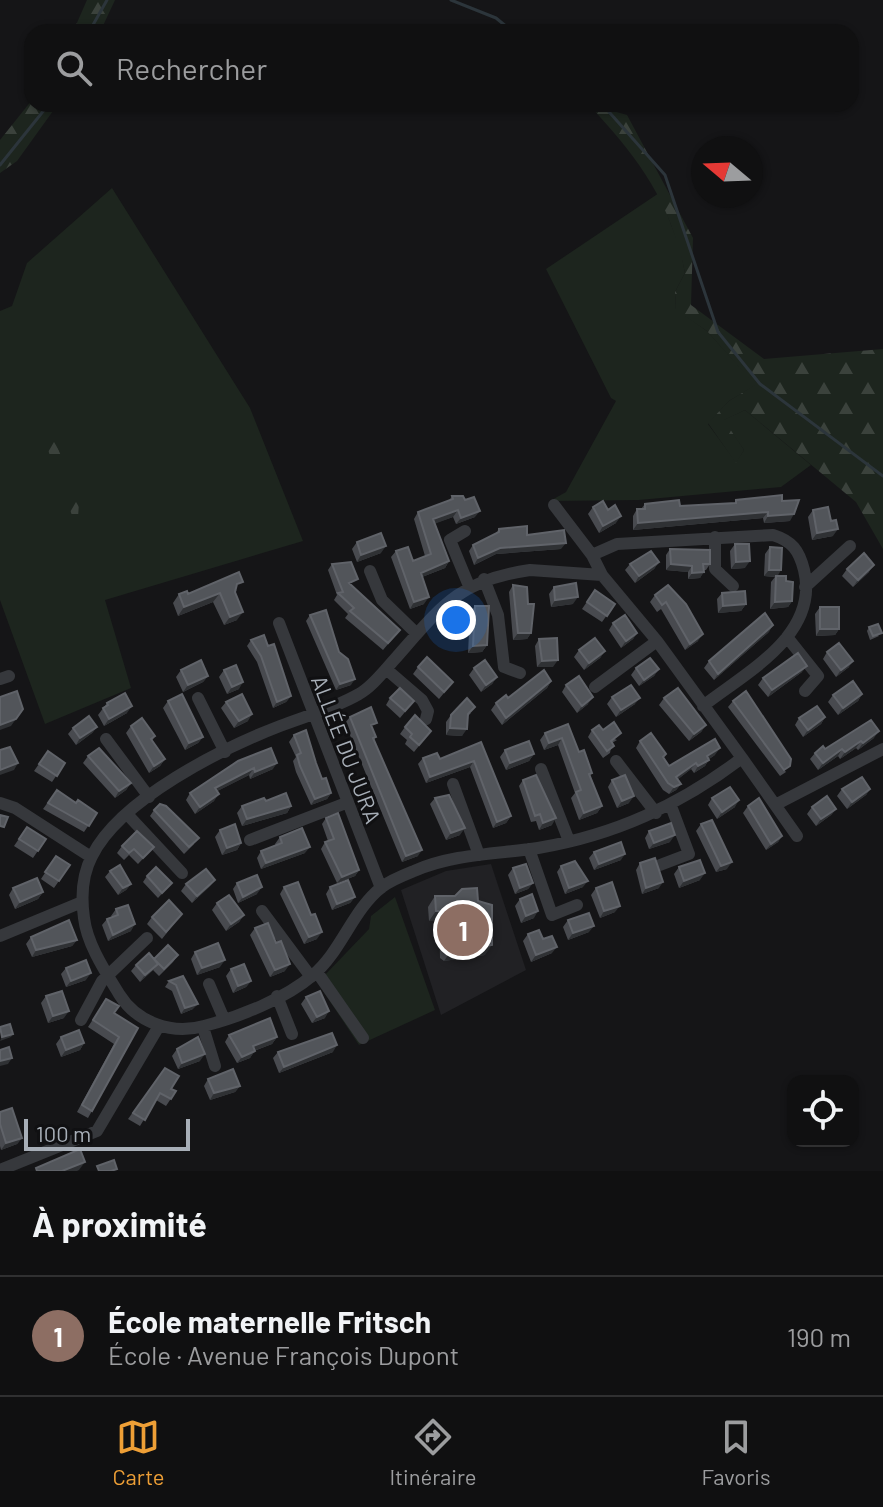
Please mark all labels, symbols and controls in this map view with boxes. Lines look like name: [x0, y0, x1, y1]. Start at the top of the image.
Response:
search box: [24, 24, 859, 112]
icon: search: [52, 46, 96, 90]
text: Rechercher: [116, 50, 267, 86]
north arrow: [691, 136, 763, 208]
your location: [436, 600, 476, 640]
street label: ALLÉE DU JURA: [307, 671, 387, 827]
pin: 1: [437, 900, 489, 960]
map controls: [787, 1075, 859, 1147]
button: locate: [787, 1075, 859, 1147]
scale bar: [24, 1115, 190, 1151]
text: 100 m: [36, 1120, 91, 1146]
text: À proximité: [32, 1203, 207, 1244]
text: École maternelle Fritsch: [108, 1303, 431, 1339]
text: 1: [53, 1321, 63, 1352]
text: 190 m: [787, 1321, 851, 1352]
text: École · Avenue François Dupont: [108, 1339, 459, 1370]
tab: Carte: [112, 1415, 165, 1489]
tab: Itinéraire: [389, 1415, 477, 1489]
tab: Favoris: [701, 1415, 771, 1489]

